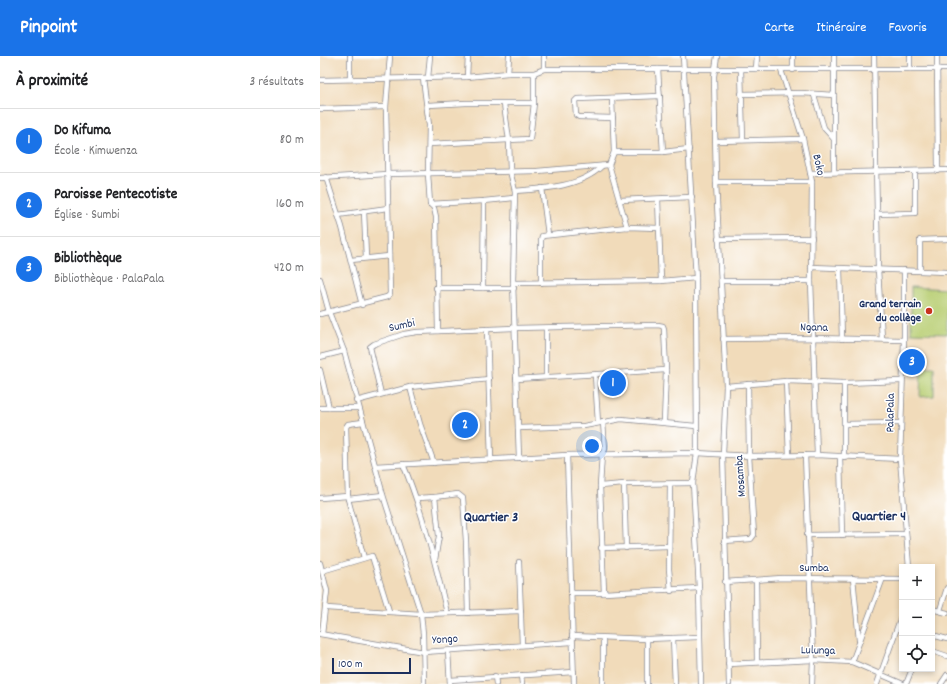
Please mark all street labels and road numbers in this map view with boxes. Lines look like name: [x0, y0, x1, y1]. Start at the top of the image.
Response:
street label: Boko: [807, 153, 829, 177]
street label: Sumbi: [387, 315, 417, 337]
street label: Ngana: [800, 319, 829, 337]
street label: PalaPala: [882, 393, 900, 433]
street label: Mosamba: [731, 454, 751, 498]
street label: Sumba: [799, 560, 829, 577]
street label: Yongo: [432, 631, 458, 649]
street label: Lulunga: [801, 642, 836, 660]

